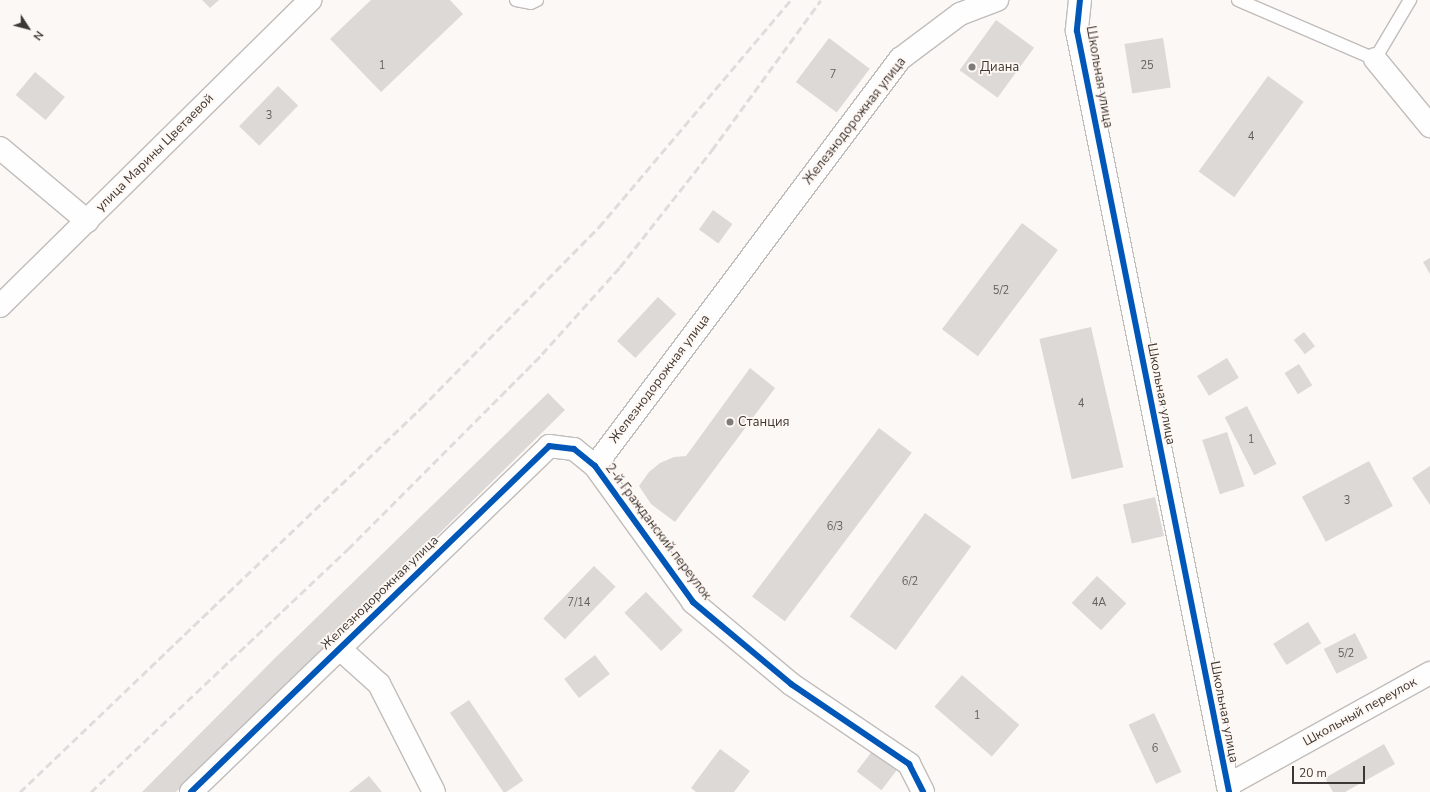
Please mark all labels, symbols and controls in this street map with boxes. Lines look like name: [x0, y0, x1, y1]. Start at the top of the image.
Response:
north arrow: [8, 8, 48, 48]
street label: Школьная улица: [1082, 25, 1116, 129]
text: N: [30, 28, 47, 43]
street label: Железнодорожная улица: [801, 54, 909, 188]
house number: 1: [379, 59, 385, 73]
place label: Диана: [980, 59, 1019, 75]
house number: 25: [1140, 59, 1154, 73]
marker: Диана: [967, 62, 977, 72]
house number: 7: [830, 68, 836, 82]
street label: улица Марины Цветаевой: [93, 91, 217, 215]
house number: 3: [266, 109, 272, 123]
house number: 4: [1248, 130, 1254, 144]
house number: 5/2: [993, 284, 1009, 298]
street label: Железнодорожная улица: [607, 312, 713, 446]
street label: Школьная улица: [1143, 342, 1179, 446]
house number: 4: [1078, 397, 1084, 411]
place label: Станция: [738, 414, 790, 430]
marker: Станция: [725, 417, 735, 427]
house number: 1: [1248, 433, 1254, 447]
street label: 2-й Гражданский переулок: [602, 461, 714, 603]
house number: 3: [1344, 494, 1350, 508]
house number: 6/3: [827, 520, 843, 534]
street label: Железнодорожная улица: [318, 533, 442, 653]
house number: 6/2: [902, 575, 918, 589]
house number: 7/14: [568, 596, 590, 610]
house number: 4А: [1092, 596, 1106, 610]
house number: 5/2: [1338, 647, 1354, 661]
street label: Школьная улица: [1206, 660, 1242, 764]
street label: Школьный переулок: [1300, 674, 1420, 750]
house number: 1: [974, 709, 980, 723]
house number: 6: [1152, 742, 1158, 756]
scale bar: [1294, 758, 1367, 784]
text: 20 m: [1299, 765, 1327, 781]

